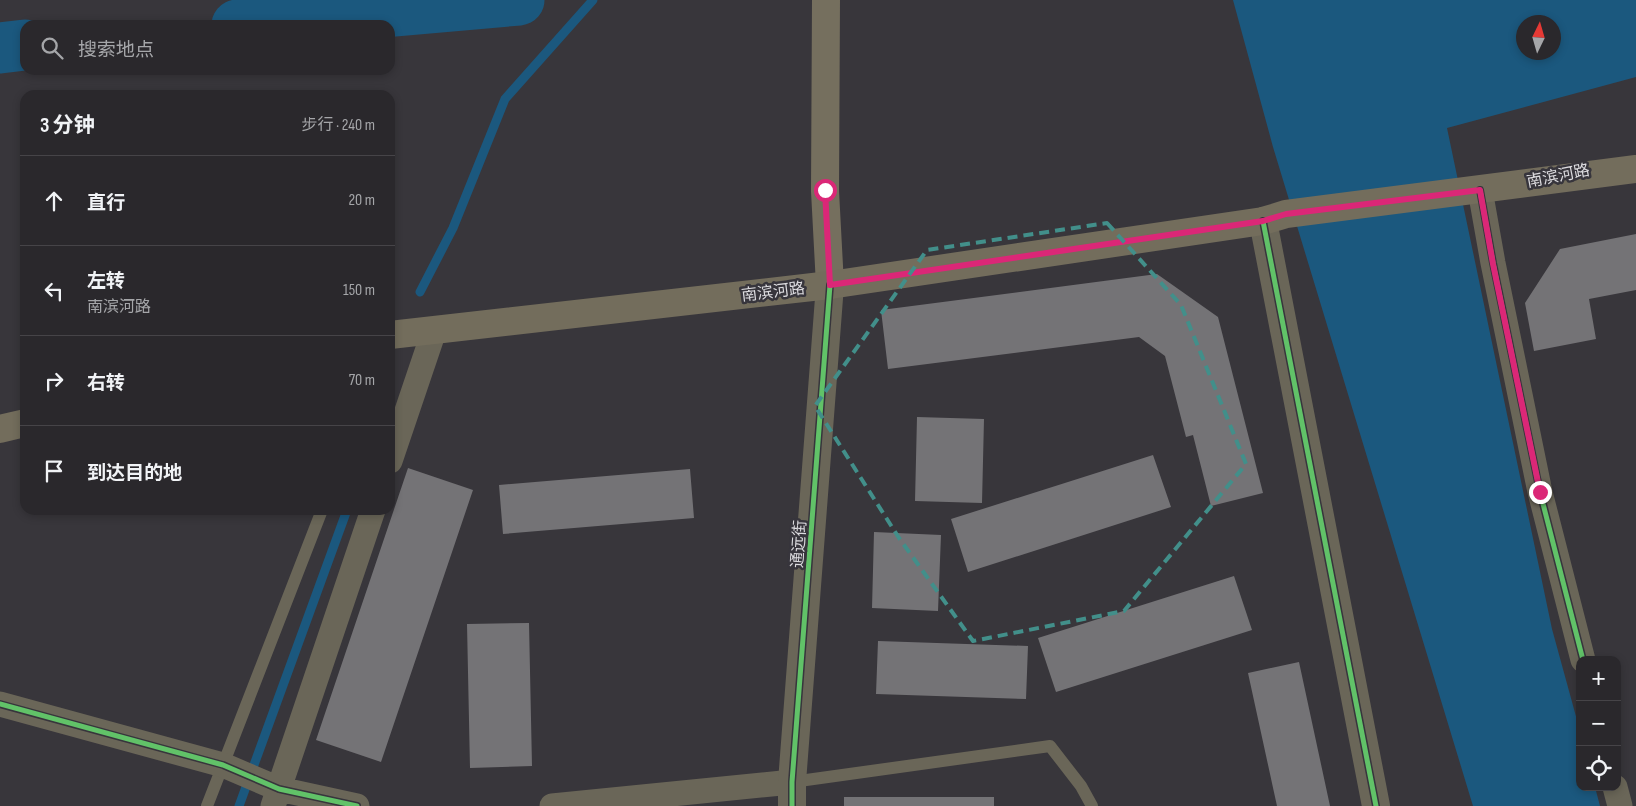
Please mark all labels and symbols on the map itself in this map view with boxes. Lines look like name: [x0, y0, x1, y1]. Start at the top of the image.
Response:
north arrow: [1516, 15, 1561, 60]
street label: 南滨河路: [1525, 161, 1592, 192]
route start: [814, 179, 837, 202]
street label: 南滨河路: [740, 279, 806, 306]
route end: [1529, 481, 1552, 504]
street label: 通远街: [788, 519, 811, 569]

